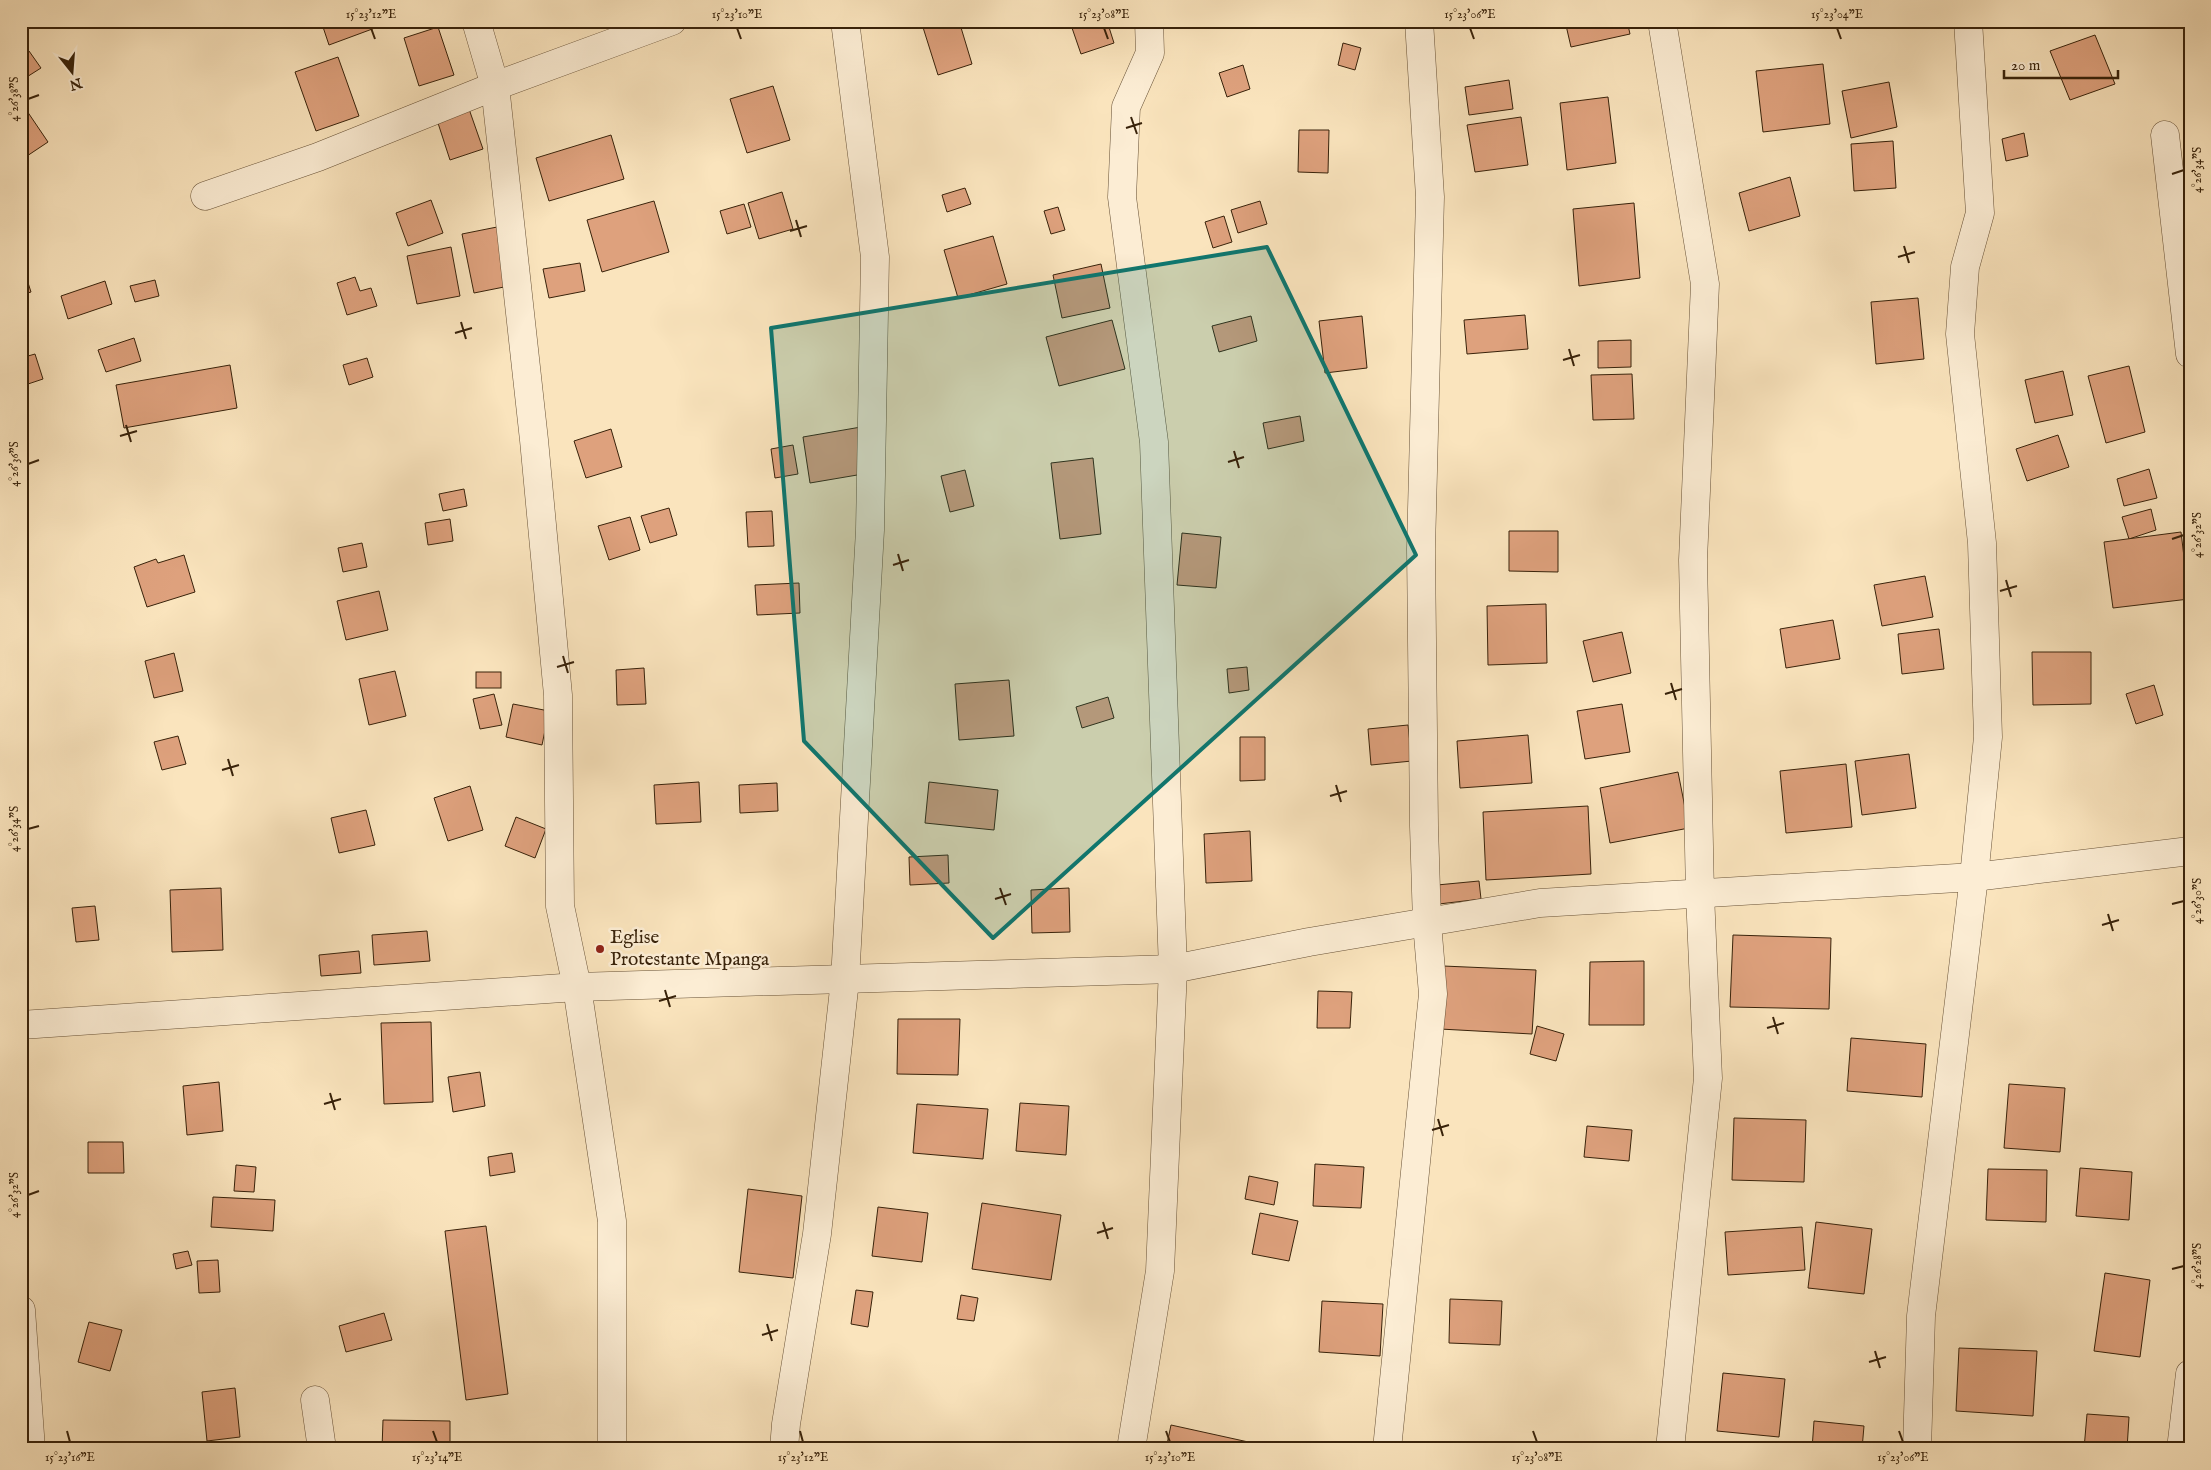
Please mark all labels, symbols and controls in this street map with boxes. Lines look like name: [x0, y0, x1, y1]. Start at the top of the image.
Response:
text: 15°23'12"E: [346, 7, 396, 22]
text: 15°23'10"E: [712, 7, 762, 22]
text: 15°23'08"E: [1079, 7, 1129, 22]
text: 15°23'06"E: [1444, 7, 1496, 22]
text: 15°23'04"E: [1811, 7, 1863, 22]
north arrow: [48, 48, 98, 98]
scale bar: [2004, 48, 2117, 80]
text: 20 m: [2011, 56, 2041, 75]
text: N: [67, 73, 85, 94]
text: 4°26'38"S: [7, 77, 22, 122]
text: 4°26'34"S: [2190, 147, 2205, 193]
text: 4°26'36"S: [7, 441, 22, 487]
text: 4°26'32"S: [2190, 512, 2205, 558]
text: 4°26'34"S: [7, 806, 22, 852]
text: 4°26'30"S: [2190, 878, 2205, 924]
place label: Eglise Protestante Mpanga: [610, 926, 770, 972]
marker: Eglise Protestante Mpanga: [594, 943, 606, 955]
text: 4°26'32"S: [7, 1172, 22, 1218]
text: 4°26'28"S: [2190, 1243, 2205, 1289]
text: 15°23'16"E: [45, 1450, 95, 1465]
text: 15°23'14"E: [412, 1450, 462, 1465]
text: 15°23'12"E: [778, 1450, 828, 1465]
text: 15°23'10"E: [1145, 1450, 1195, 1465]
text: 15°23'08"E: [1512, 1450, 1562, 1465]
text: 15°23'06"E: [1877, 1450, 1929, 1465]

